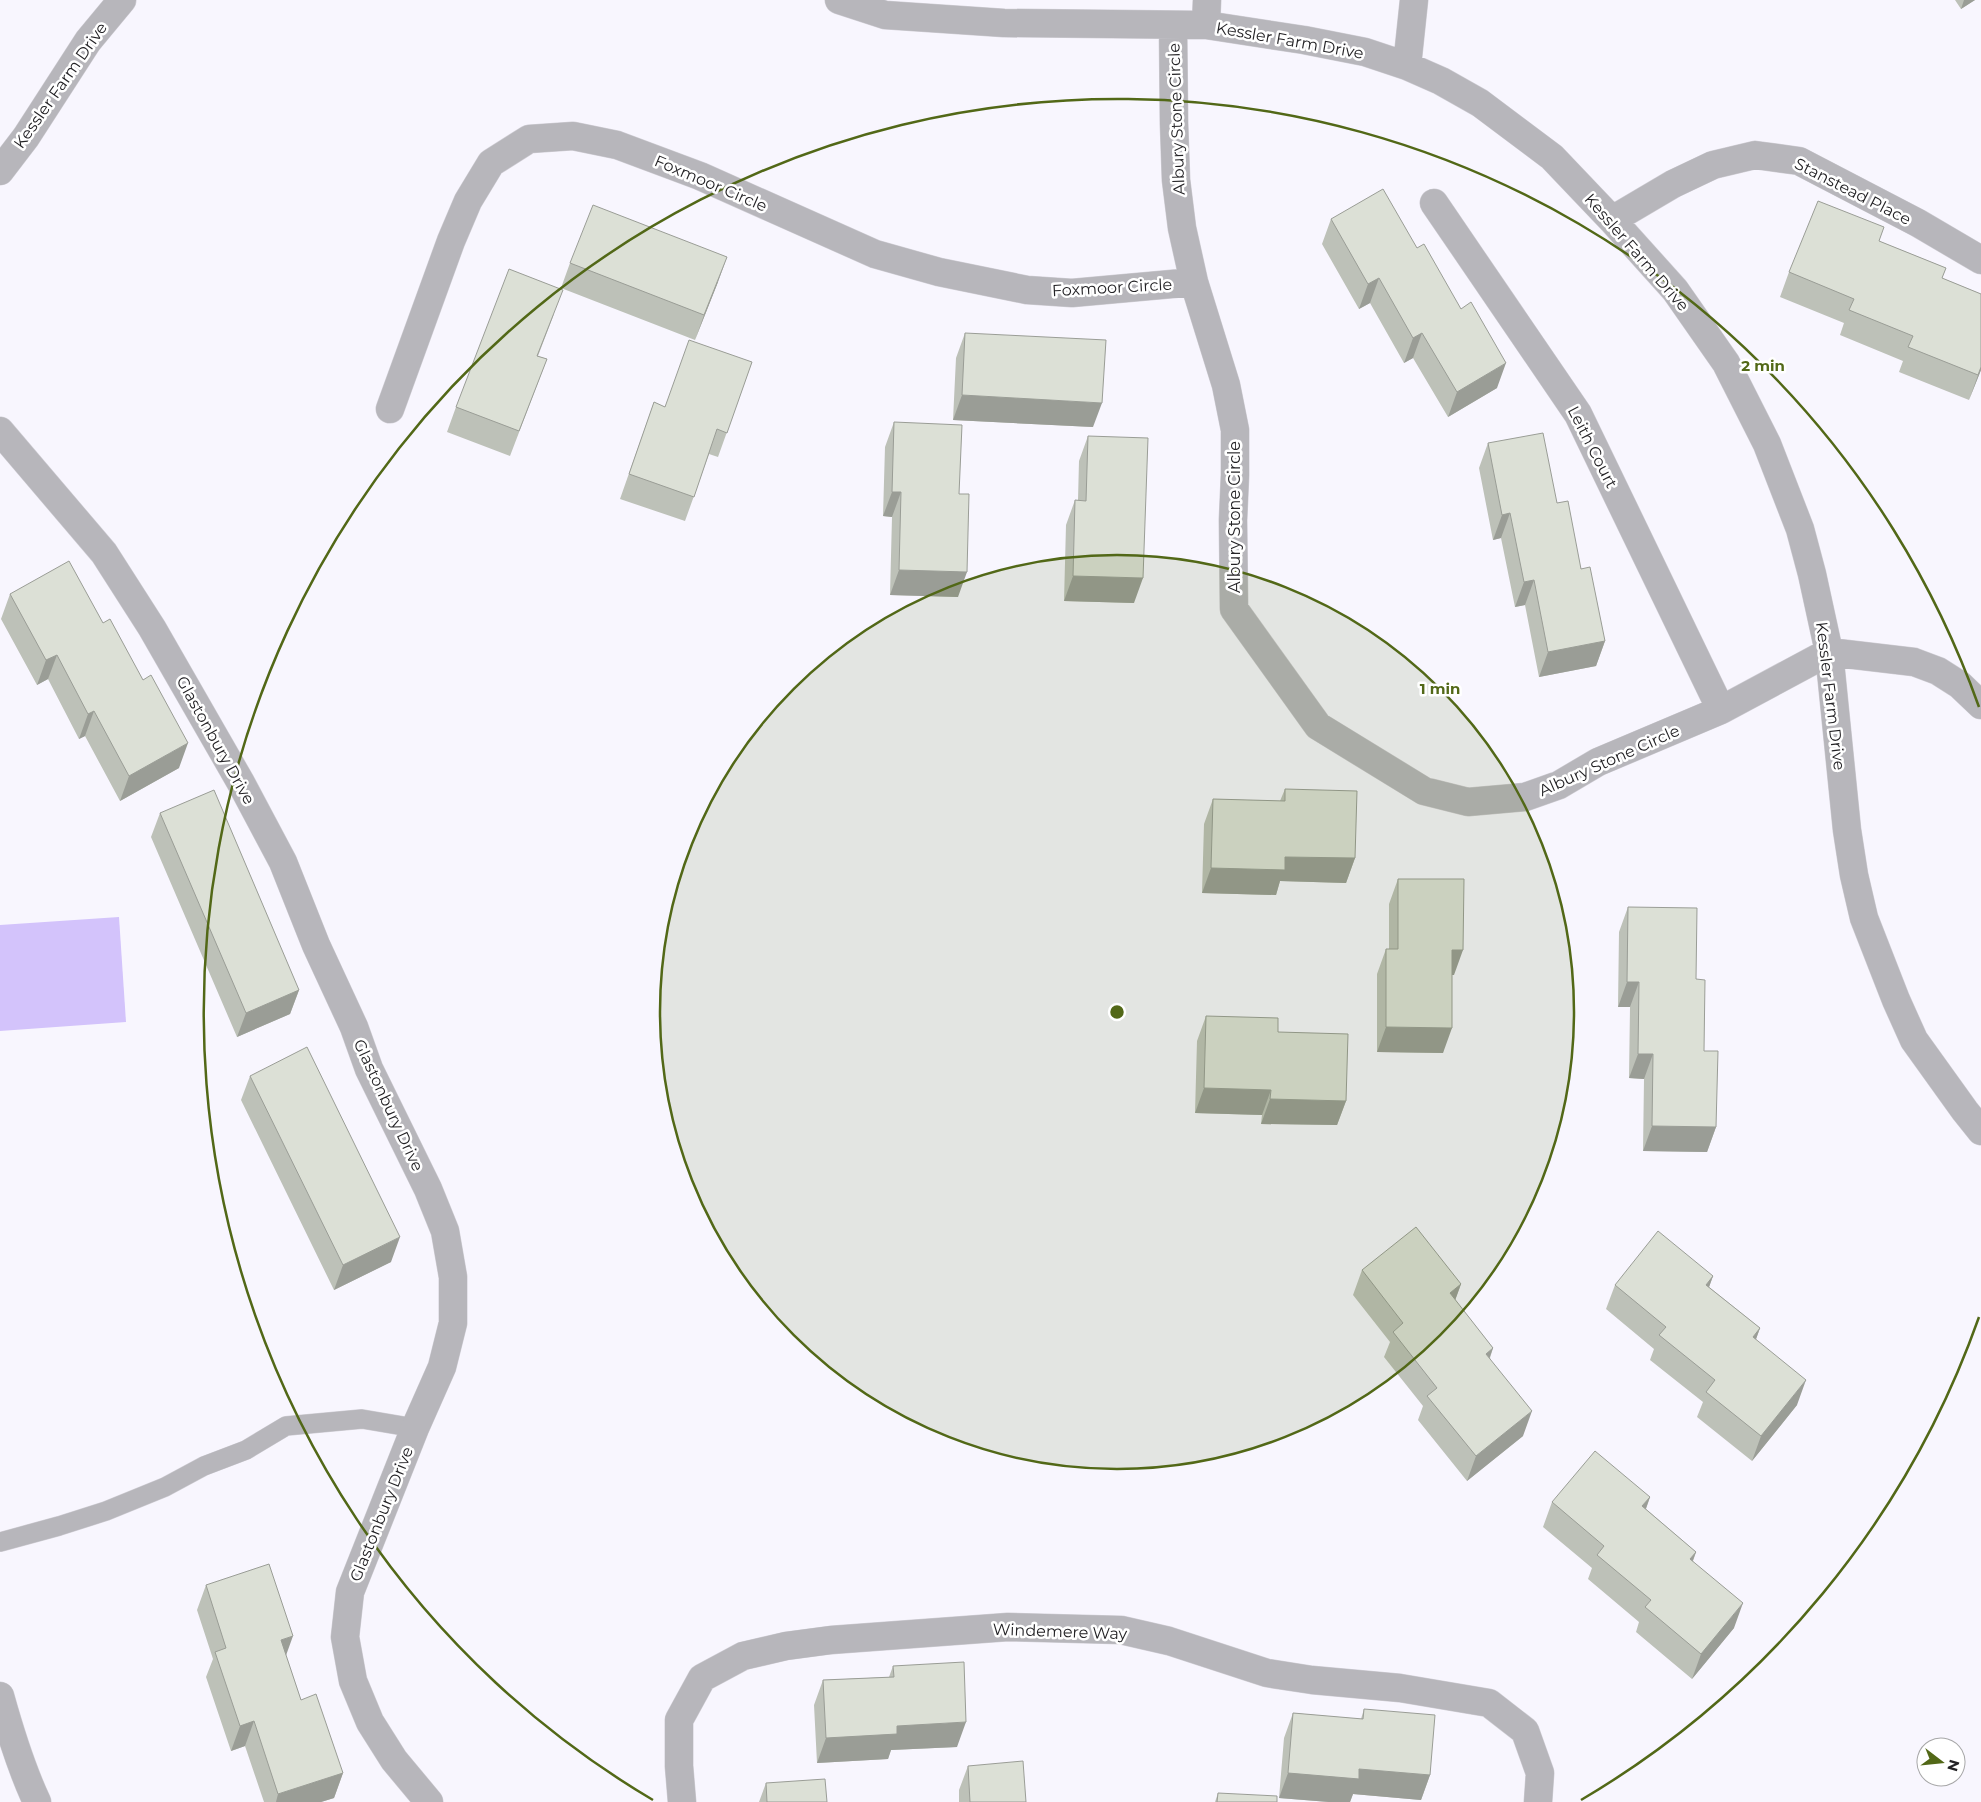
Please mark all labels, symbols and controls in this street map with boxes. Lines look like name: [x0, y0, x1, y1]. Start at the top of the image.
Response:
street label: Kessler Farm Drive: [1215, 18, 1365, 63]
street label: Kessler Farm Drive: [10, 19, 111, 152]
street label: Albury Stone Circle: [1164, 43, 1189, 195]
street label: Foxmoor Circle: [652, 151, 770, 216]
street label: Stanstead Place: [1791, 154, 1914, 229]
street label: Kessler Farm Drive: [1580, 190, 1693, 315]
street label: Foxmoor Circle: [1051, 275, 1173, 300]
text: 2 min: [1741, 356, 1785, 375]
street label: Leith Court: [1564, 403, 1622, 492]
street label: Albury Stone Circle: [1225, 441, 1244, 593]
street label: Kessler Farm Drive: [1812, 621, 1849, 771]
street label: Glastonbury Drive: [172, 673, 259, 808]
text: 1 min: [1420, 679, 1460, 698]
street label: Albury Stone Circle: [1536, 721, 1683, 800]
centre of rings: [1108, 1003, 1126, 1021]
street label: Glastonbury Drive: [350, 1036, 428, 1174]
street label: Glastonbury Drive: [346, 1444, 417, 1584]
street label: Windemere Way: [992, 1620, 1128, 1643]
north arrow: [1916, 1737, 1966, 1787]
text: N: [1943, 1758, 1964, 1774]

